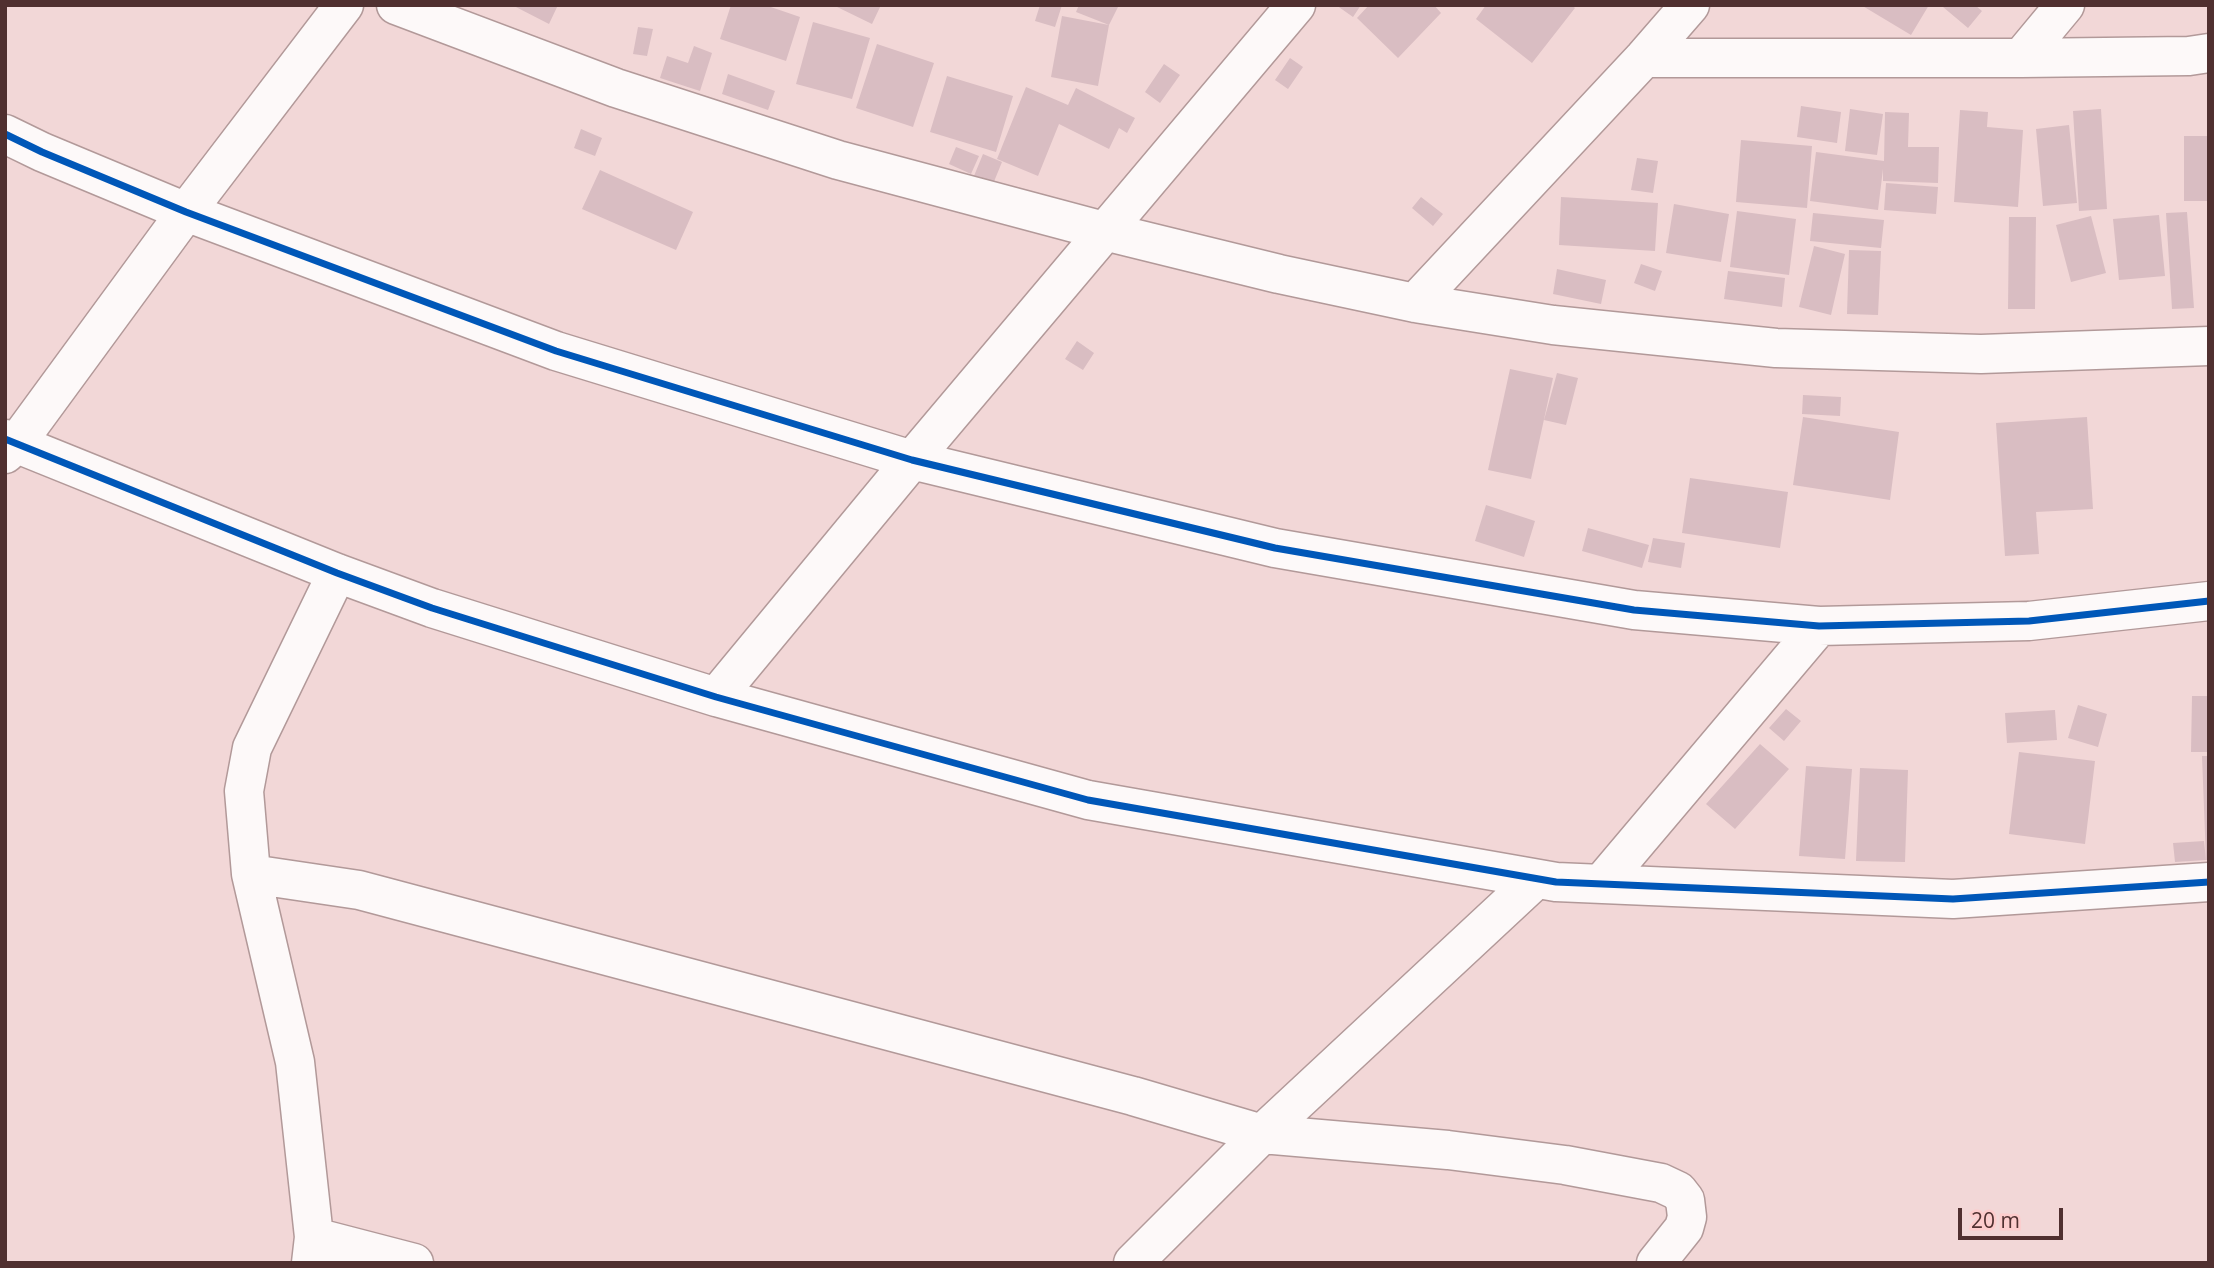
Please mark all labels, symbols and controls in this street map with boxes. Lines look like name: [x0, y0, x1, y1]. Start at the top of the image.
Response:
scale bar: [1962, 1194, 2067, 1238]
text: 20 m: [1971, 1206, 2020, 1234]

